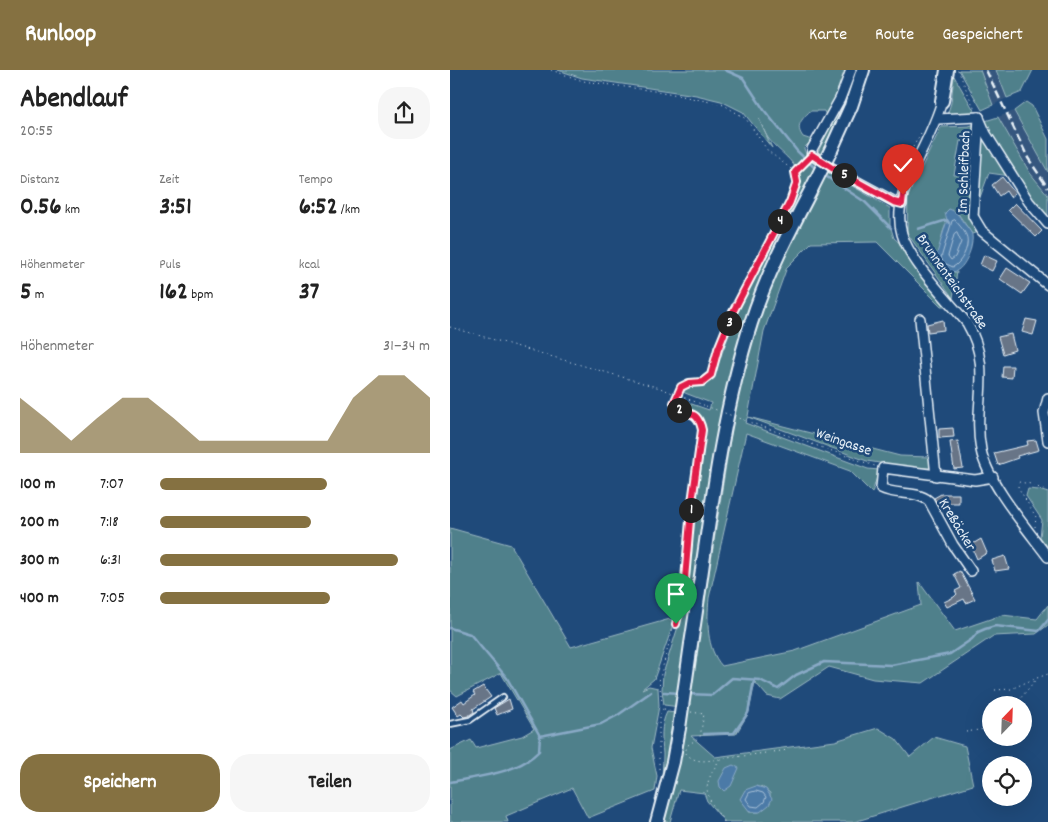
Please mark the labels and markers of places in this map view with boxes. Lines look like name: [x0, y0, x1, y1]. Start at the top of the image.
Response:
pin: [882, 144, 924, 195]
pin: 5: [832, 162, 856, 188]
pin: 4: [768, 208, 792, 234]
pin: 3: [716, 310, 742, 336]
pin: 2: [666, 398, 692, 422]
pin: 1: [678, 498, 704, 522]
pin: [655, 573, 697, 624]

